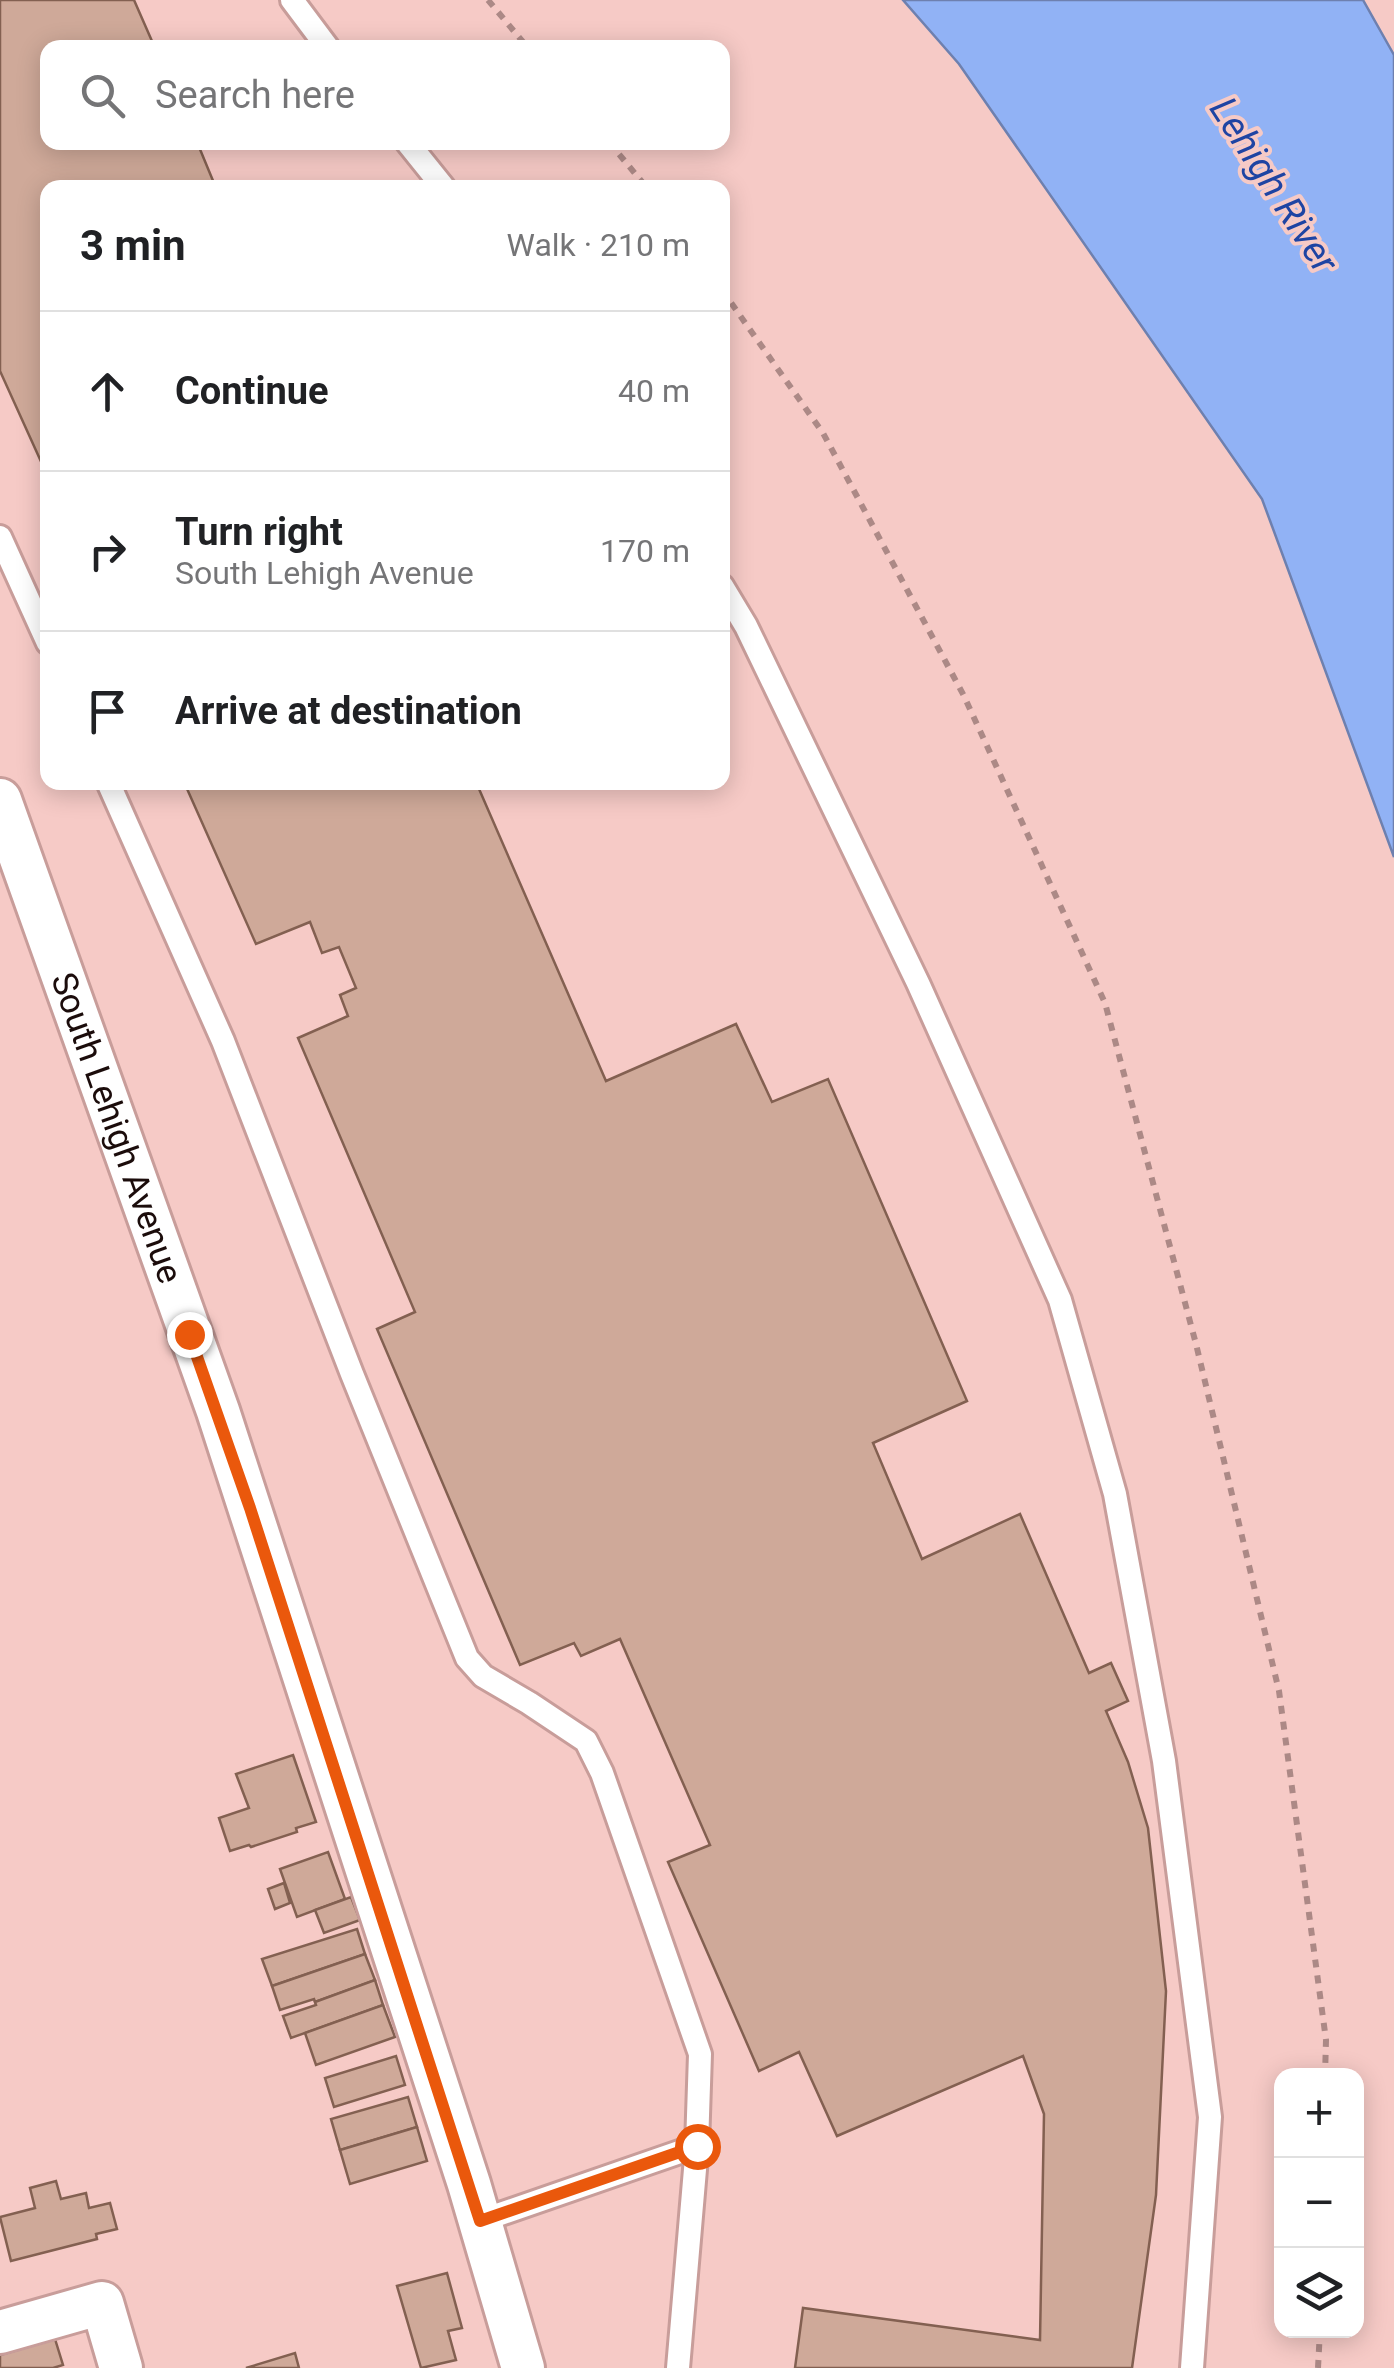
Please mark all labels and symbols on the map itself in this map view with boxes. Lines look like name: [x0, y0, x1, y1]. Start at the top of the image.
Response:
water label: Lehigh River: [1201, 89, 1348, 282]
street label: South Lehigh Avenue: [43, 967, 191, 1289]
route end: [167, 1312, 213, 1358]
route start: [675, 2124, 721, 2170]

